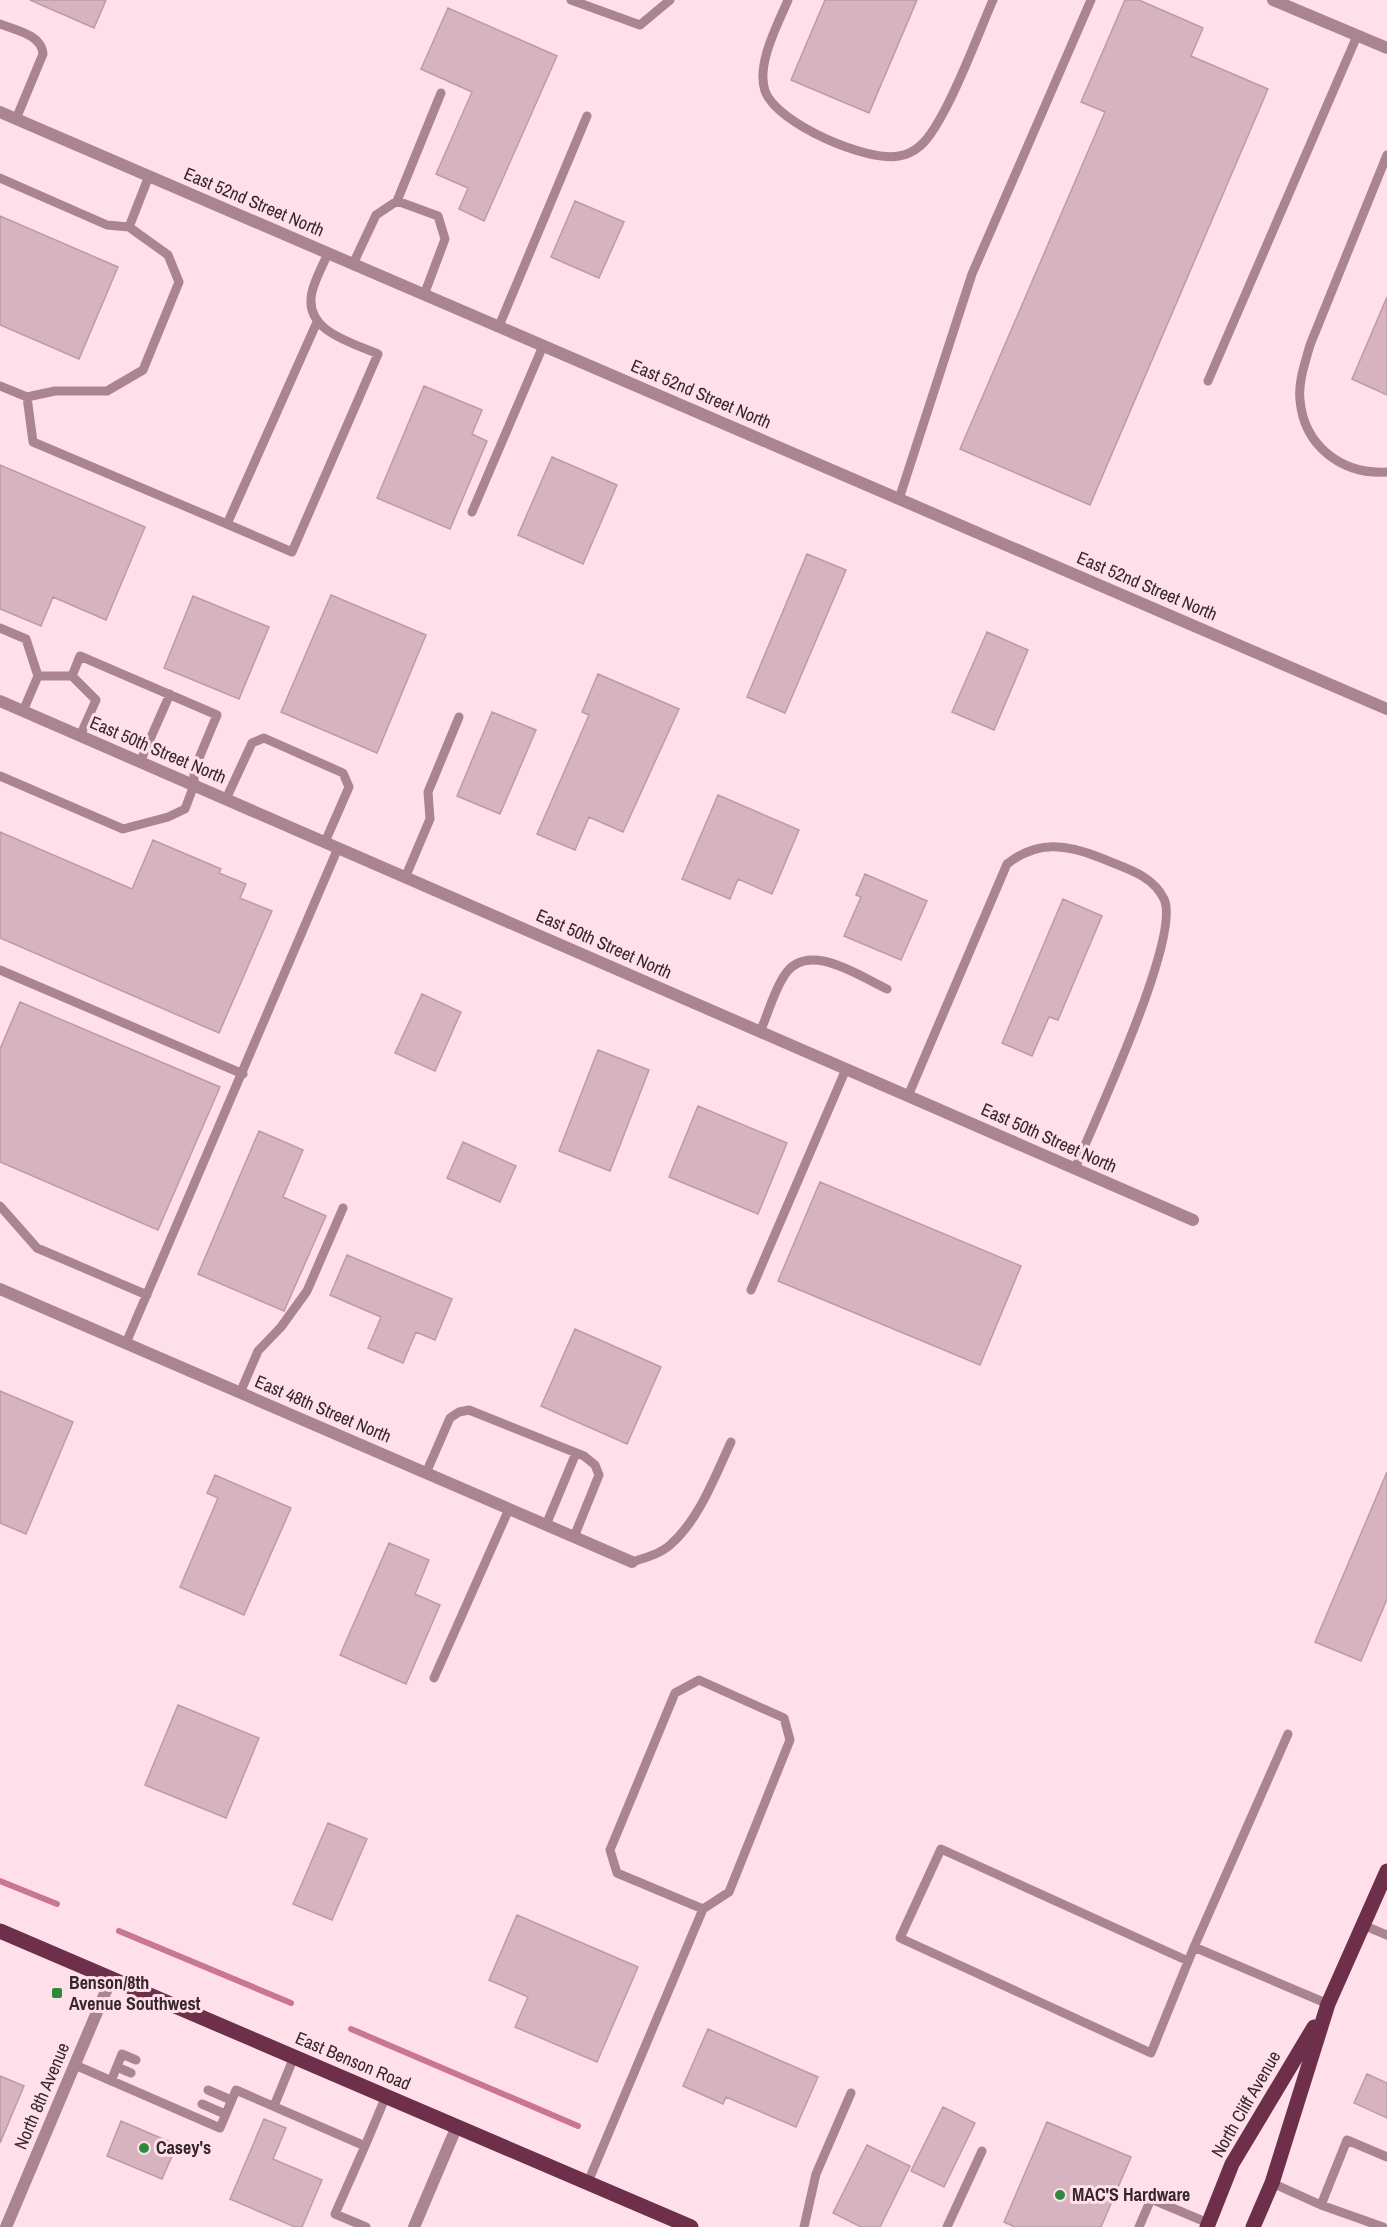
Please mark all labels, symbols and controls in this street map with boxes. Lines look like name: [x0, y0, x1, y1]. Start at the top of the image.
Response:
street label: East 52nd Street North: [180, 161, 328, 242]
street label: East 52nd Street North: [627, 353, 775, 434]
street label: East 52nd Street North: [1073, 545, 1221, 626]
street label: East 50th Street North: [86, 709, 230, 790]
street label: East 50th Street North: [532, 902, 676, 985]
street label: East 50th Street North: [977, 1096, 1121, 1179]
street label: East 48th Street North: [251, 1368, 395, 1449]
place label: Benson/8th Avenue Southwest: [69, 1970, 201, 2016]
marker: Benson/8th Avenue Southwest: [50, 1986, 64, 2000]
street label: East Benson Road: [292, 2025, 415, 2096]
street label: North 8th Avenue: [8, 2039, 75, 2153]
street label: North Cliff Avenue: [1205, 2046, 1286, 2162]
place label: Casey's: [156, 2135, 211, 2160]
marker: Casey's: [137, 2141, 151, 2155]
place label: MAC'S Hardware: [1072, 2182, 1190, 2207]
marker: MAC'S Hardware: [1053, 2188, 1067, 2202]

